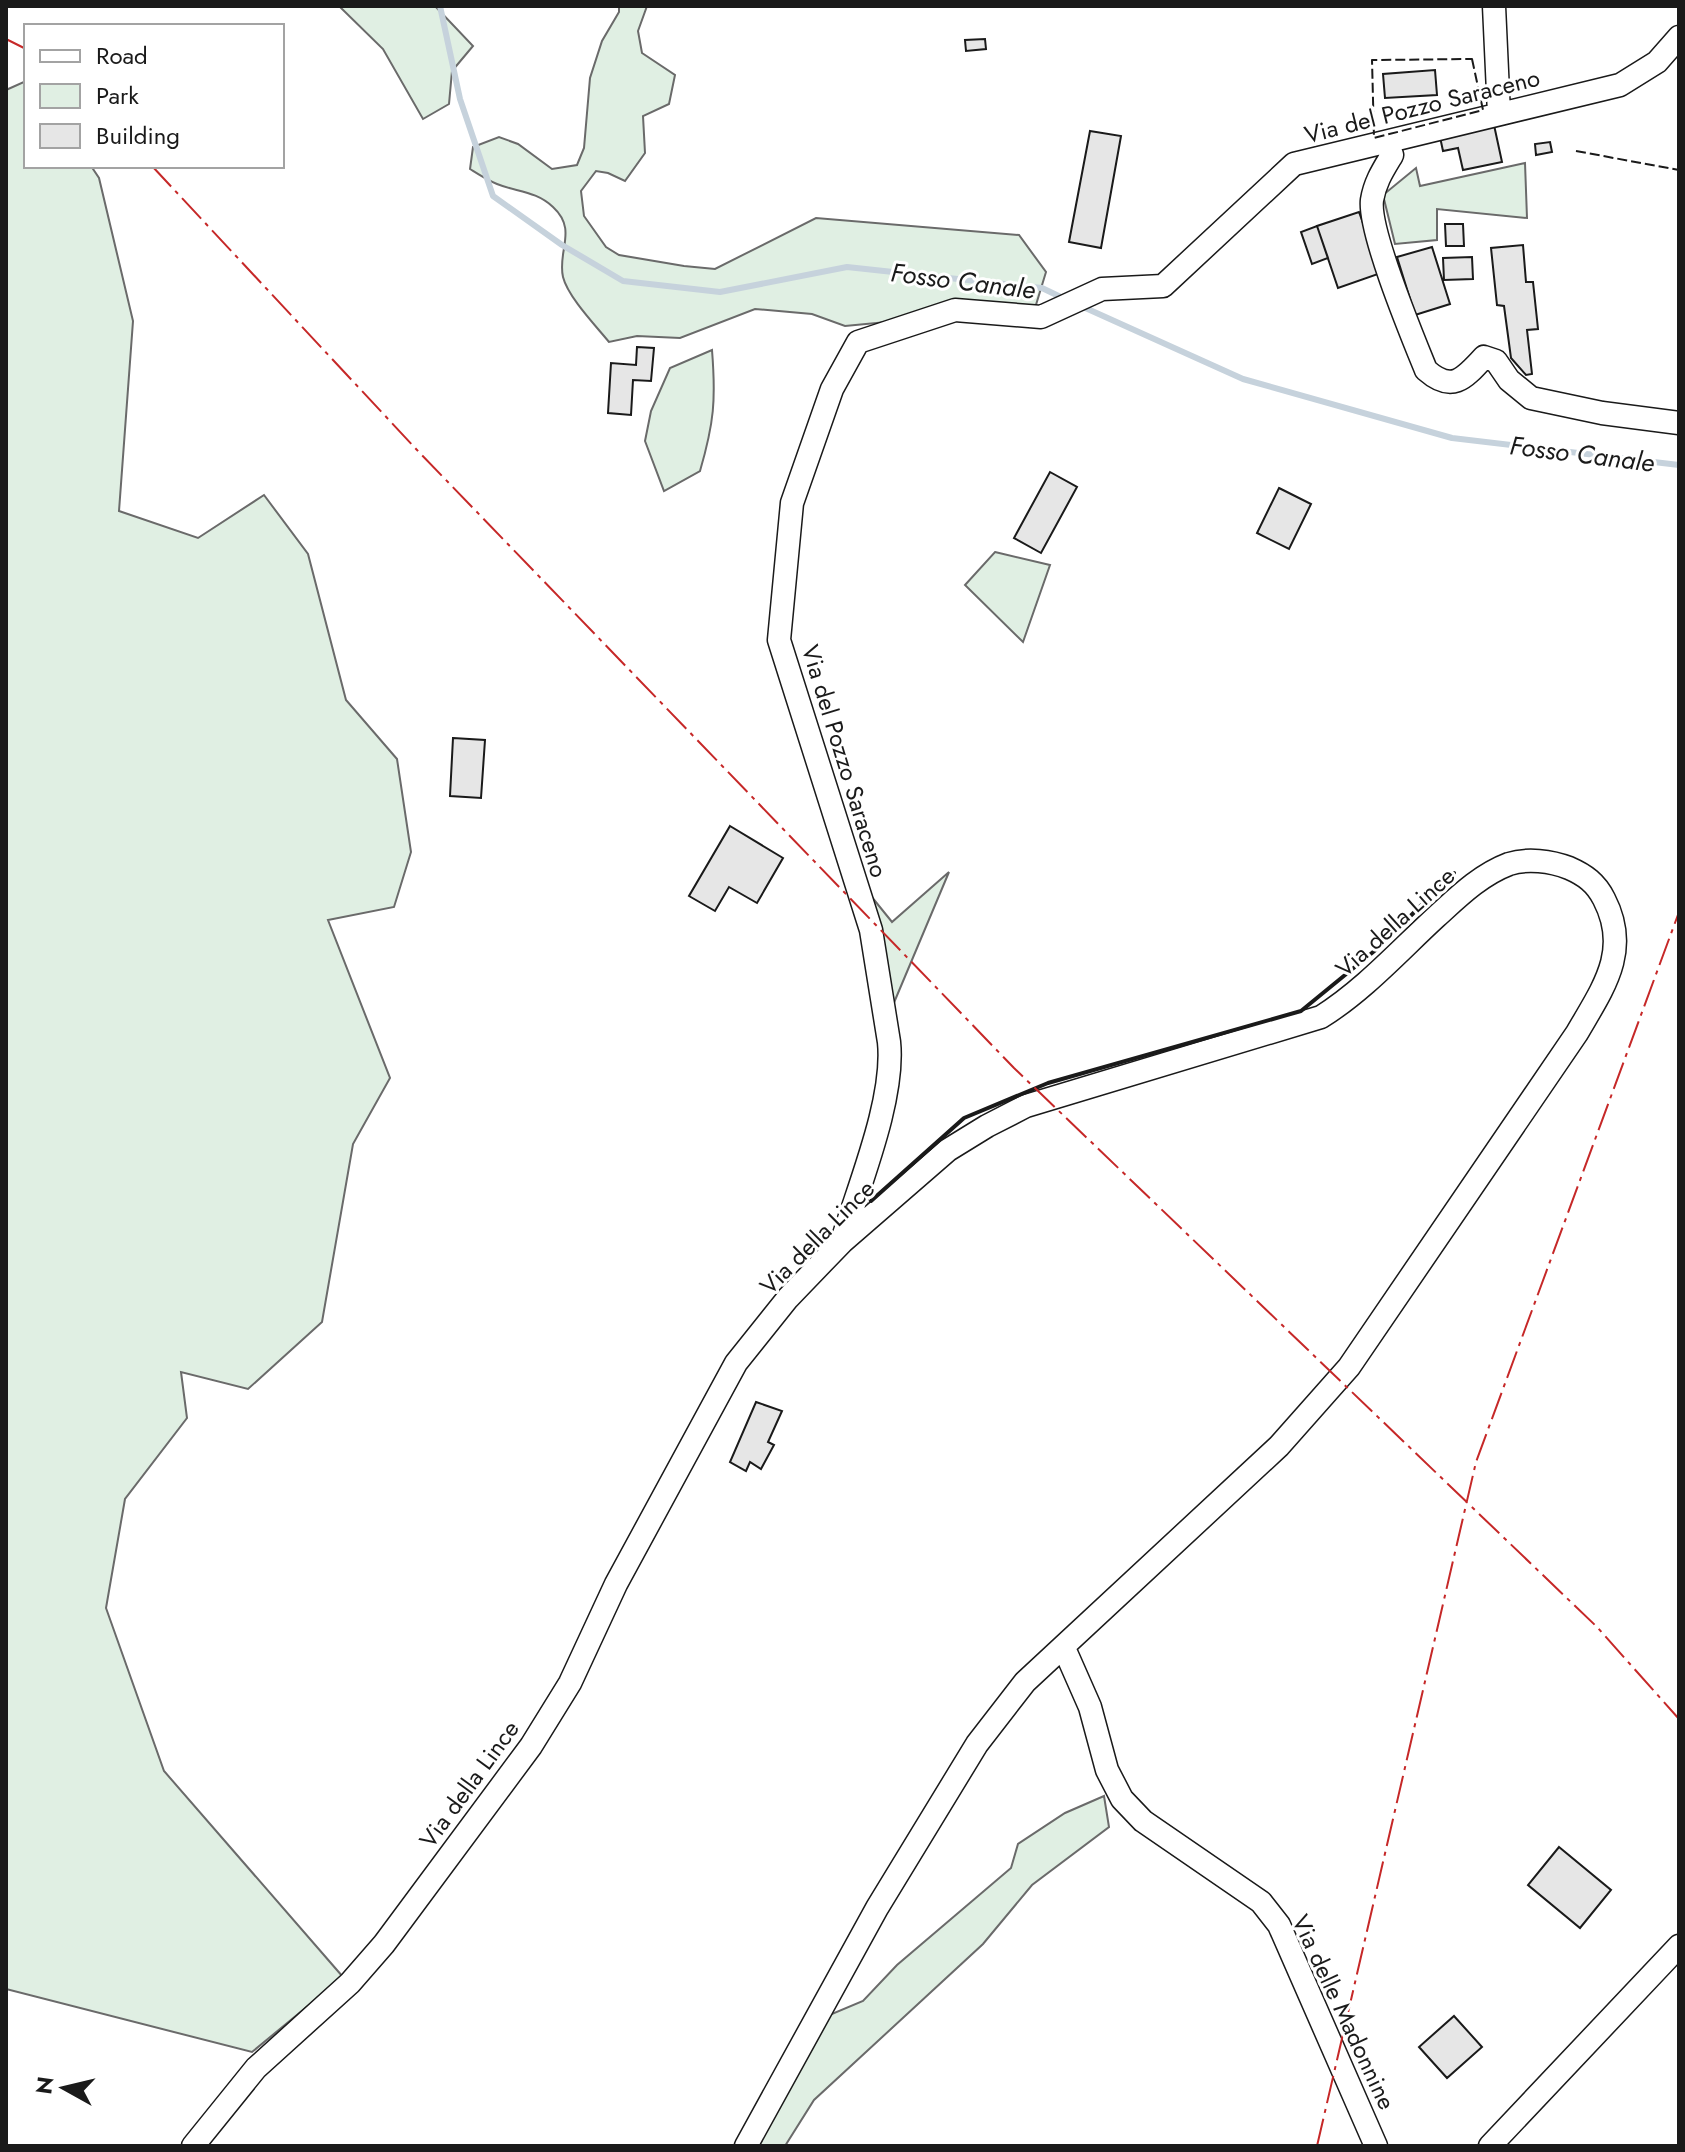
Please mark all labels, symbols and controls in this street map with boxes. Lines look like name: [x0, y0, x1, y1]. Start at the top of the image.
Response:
legend: [24, 24, 284, 168]
text: Road: [96, 38, 148, 73]
street label: Via del Pozzo Saraceno: [1301, 60, 1543, 152]
text: Park: [96, 78, 139, 113]
text: Building: [96, 118, 180, 153]
water label: Fosso Canale: [888, 253, 1038, 309]
water label: Fosso Canale: [1507, 426, 1657, 482]
street label: Via del Pozzo Saraceno: [793, 640, 897, 882]
street label: Via della Lince: [1328, 859, 1462, 985]
street label: Via della Lince: [752, 1172, 882, 1302]
street label: Via della Lince: [411, 1713, 527, 1855]
street label: Via delle Madonnine: [1283, 1909, 1405, 2115]
north arrow: [24, 2048, 104, 2128]
text: N: [27, 2074, 61, 2096]

